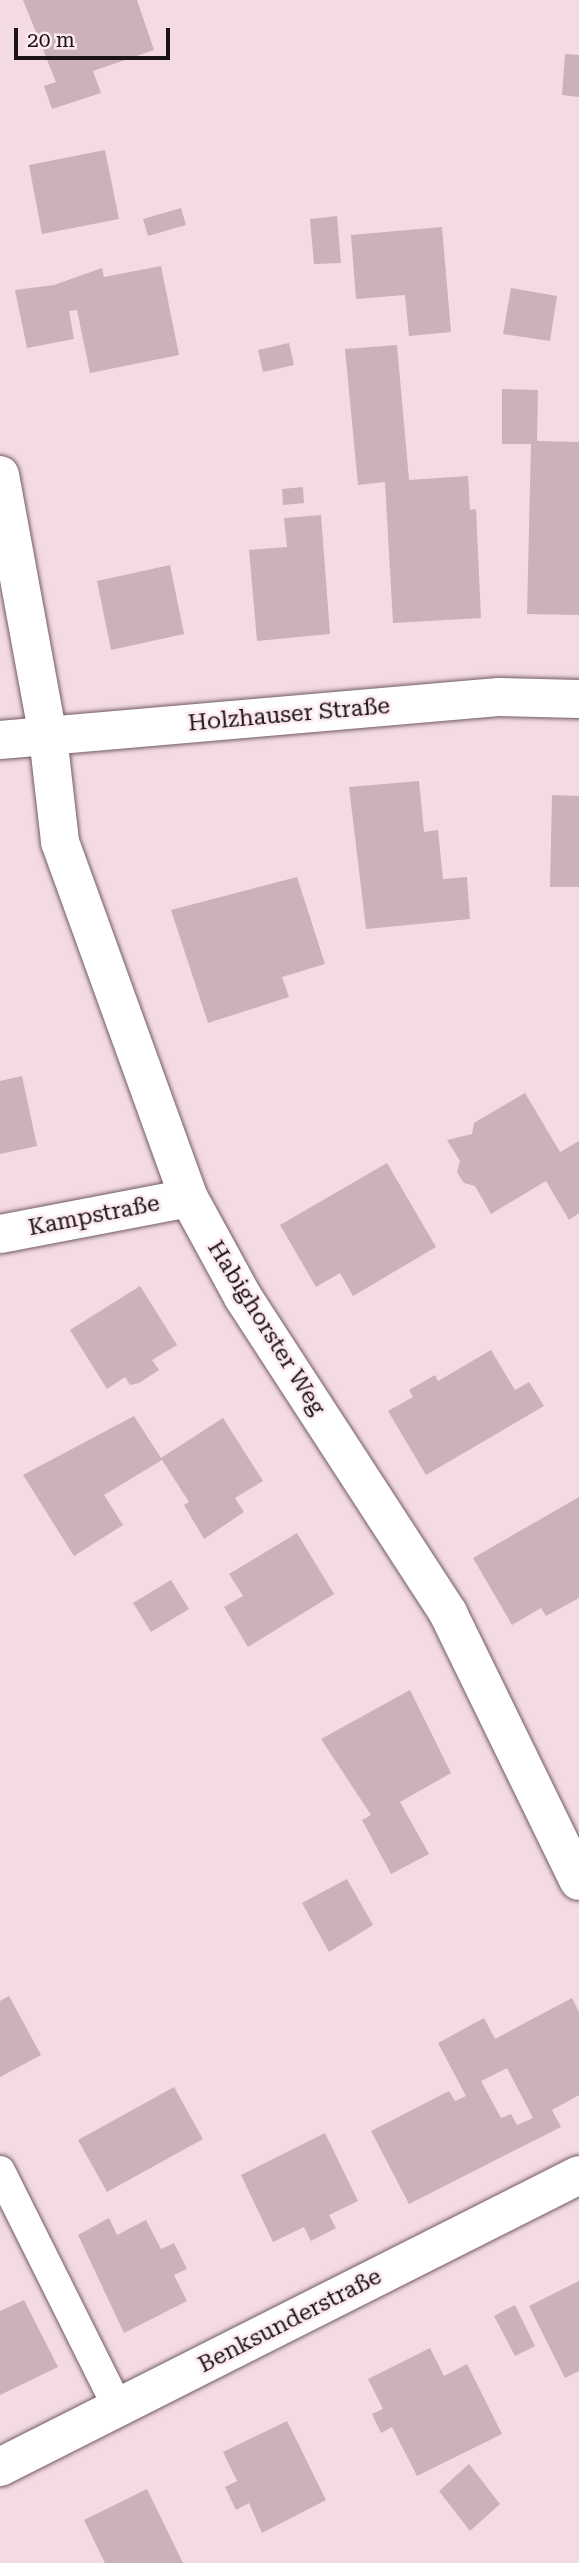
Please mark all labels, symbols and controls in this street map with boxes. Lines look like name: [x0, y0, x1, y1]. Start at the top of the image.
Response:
scale bar: [18, 14, 173, 58]
text: 20 m: [27, 28, 75, 52]
street label: Holzhauser Straße: [187, 692, 391, 738]
street label: Kampstraße: [26, 1190, 162, 1242]
street label: Habighorster Weg: [201, 1236, 331, 1420]
street label: Benksunderstraße: [194, 2263, 386, 2379]

